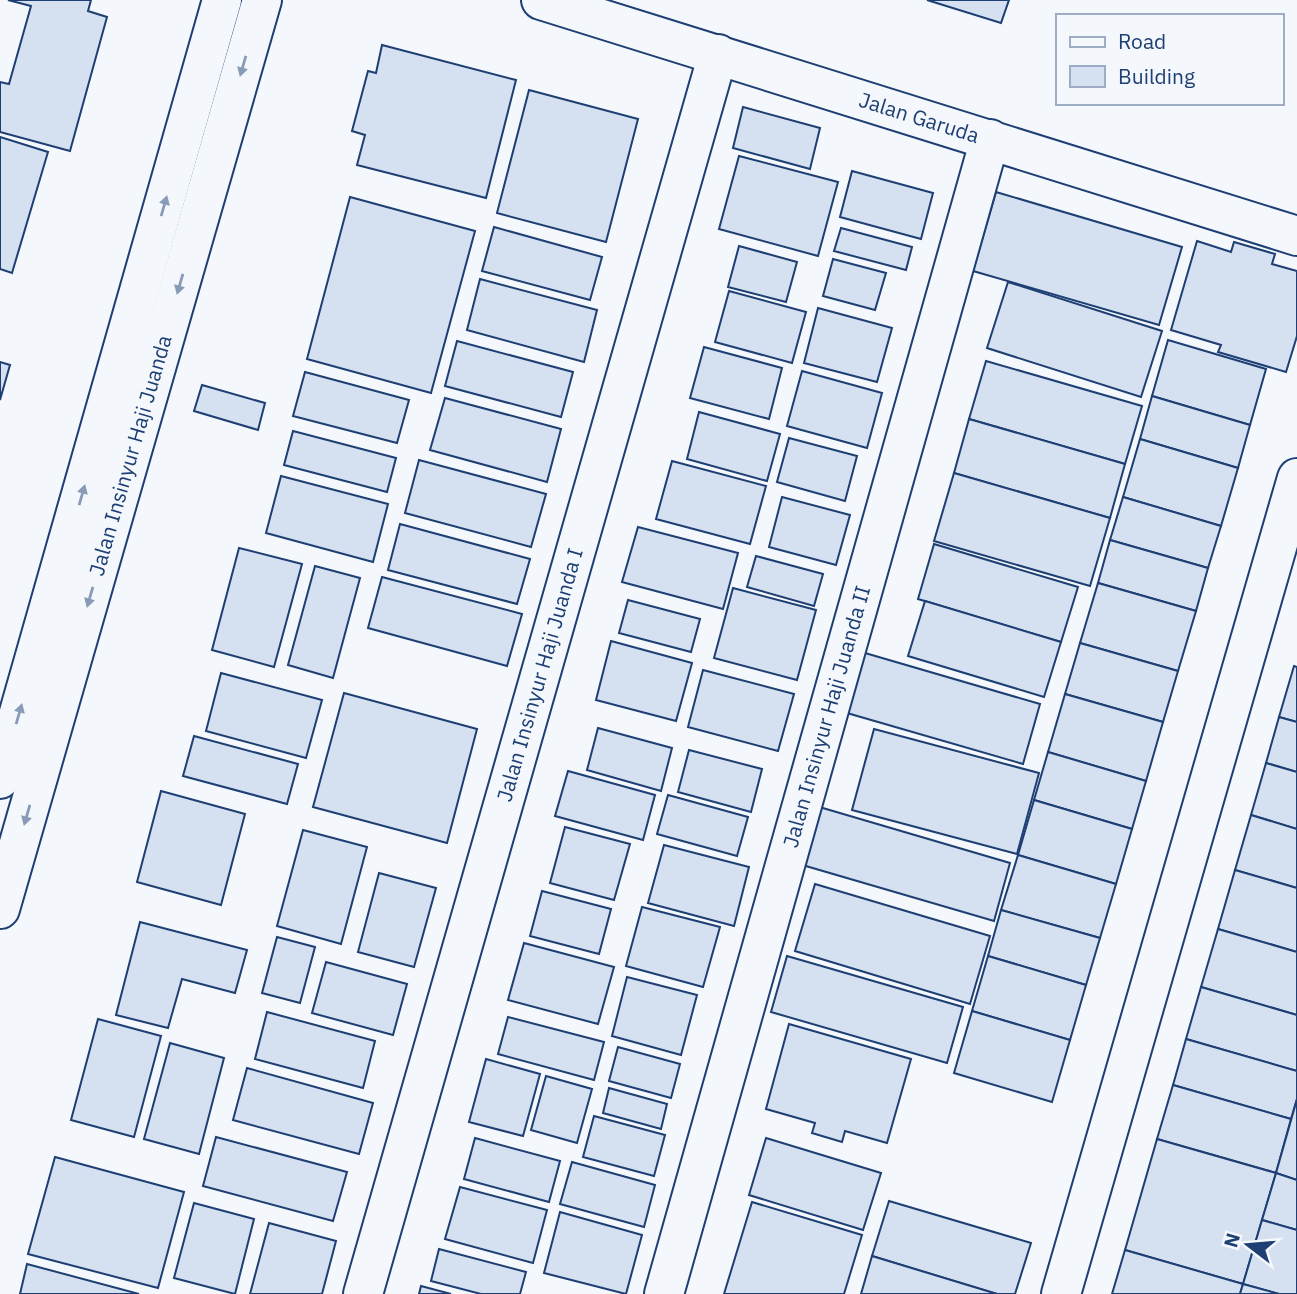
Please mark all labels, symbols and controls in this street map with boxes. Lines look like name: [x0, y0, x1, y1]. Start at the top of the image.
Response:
legend: [1056, 14, 1283, 105]
text: Road: [1118, 27, 1166, 55]
one-way arrow: [238, 55, 248, 76]
text: Building: [1118, 62, 1195, 90]
street label: Jalan Garuda: [856, 85, 983, 149]
one-way arrow: [160, 195, 170, 216]
one-way arrow: [175, 274, 185, 295]
street label: Jalan Insinyur Haji Juanda: [82, 332, 178, 579]
one-way arrow: [77, 484, 88, 506]
street label: Jalan Insinyur Haji Juanda I: [490, 545, 589, 805]
street label: Jalan Insinyur Haji Juanda II: [776, 582, 876, 851]
one-way arrow: [84, 587, 94, 608]
one-way arrow: [14, 702, 25, 724]
one-way arrow: [21, 805, 31, 826]
north arrow: [1213, 1210, 1283, 1280]
text: N: [1218, 1230, 1245, 1250]

